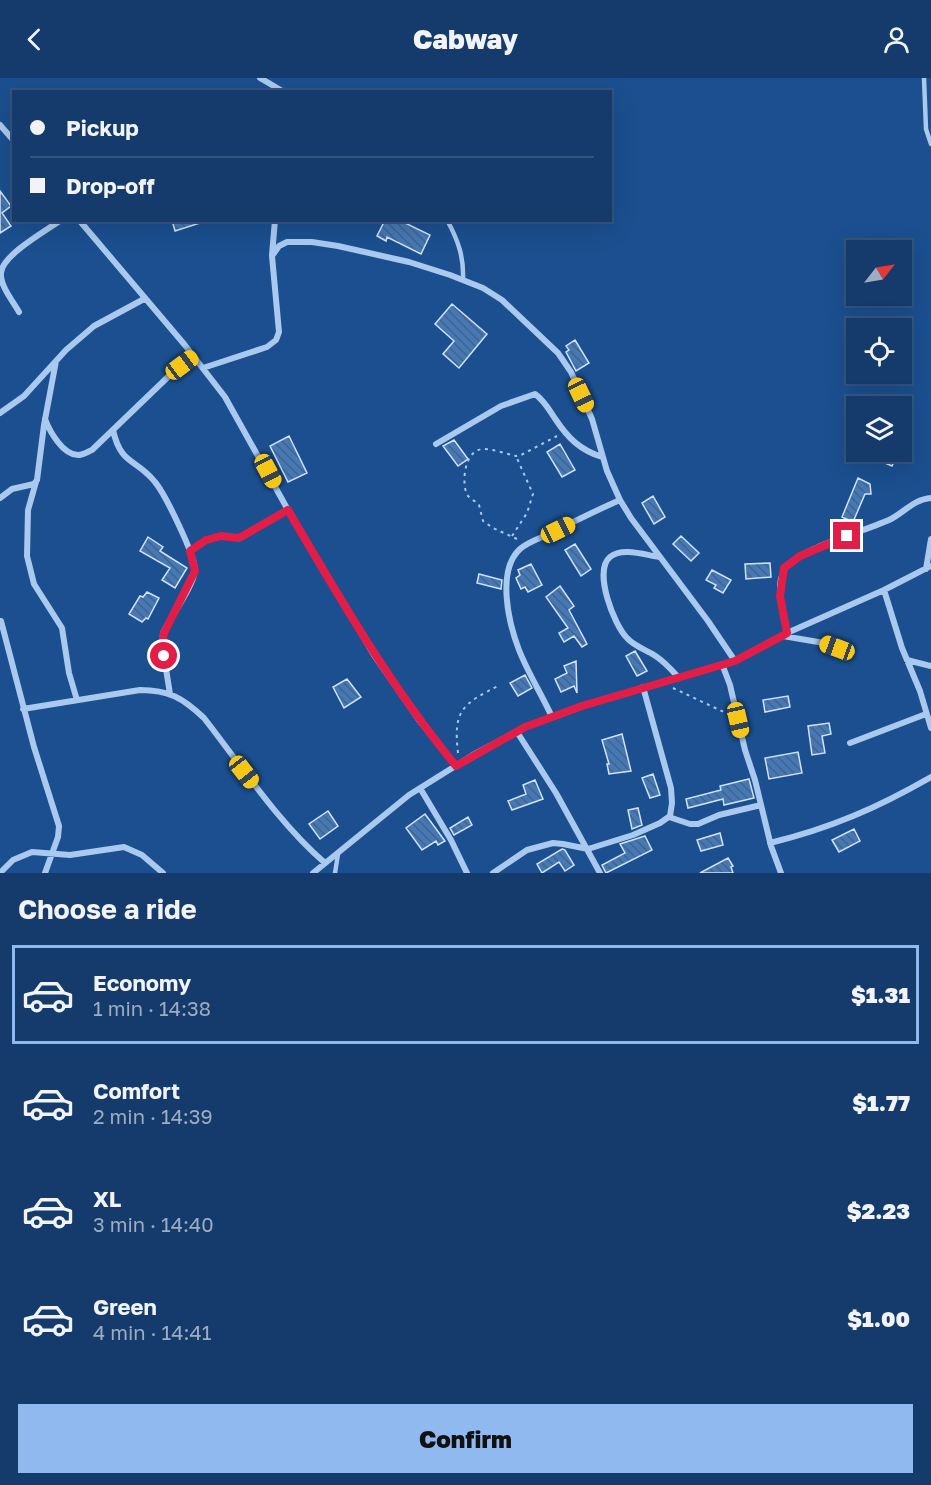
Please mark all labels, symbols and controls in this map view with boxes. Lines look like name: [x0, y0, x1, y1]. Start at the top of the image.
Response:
icon: back: [18, 23, 51, 56]
text: Cabway: [413, 23, 518, 55]
icon: person: [880, 23, 913, 56]
text: Pickup: [66, 114, 139, 141]
text: Drop-off: [66, 172, 155, 199]
north arrow: [846, 240, 912, 306]
map controls: [846, 240, 912, 462]
button: locate: [846, 318, 912, 384]
car: [162, 347, 202, 383]
car: [565, 375, 597, 415]
button: layers: [846, 396, 912, 462]
car: [252, 451, 284, 491]
car: [538, 514, 578, 546]
route end: [833, 522, 860, 549]
car: [817, 633, 857, 663]
route start: [150, 642, 177, 669]
car: [725, 700, 751, 740]
car: [226, 752, 262, 792]
text: Choose a ride: [18, 893, 197, 925]
icon: car: [21, 968, 75, 1022]
text: Economy: [93, 969, 191, 996]
text: $1.31: [851, 981, 910, 1008]
text: 1 min · 14:38: [93, 996, 211, 1020]
icon: car: [21, 1076, 75, 1130]
text: Comfort: [93, 1077, 180, 1104]
text: $1.77: [852, 1089, 910, 1116]
text: 2 min · 14:39: [93, 1104, 213, 1128]
icon: car: [21, 1184, 75, 1238]
text: XL: [93, 1185, 121, 1212]
text: $2.23: [847, 1197, 910, 1224]
text: 3 min · 14:40: [93, 1212, 214, 1236]
icon: car: [21, 1292, 75, 1346]
text: Green: [93, 1293, 157, 1320]
text: $1.00: [847, 1305, 910, 1332]
text: 4 min · 14:41: [93, 1320, 211, 1344]
button: Confirm: [18, 1404, 913, 1473]

